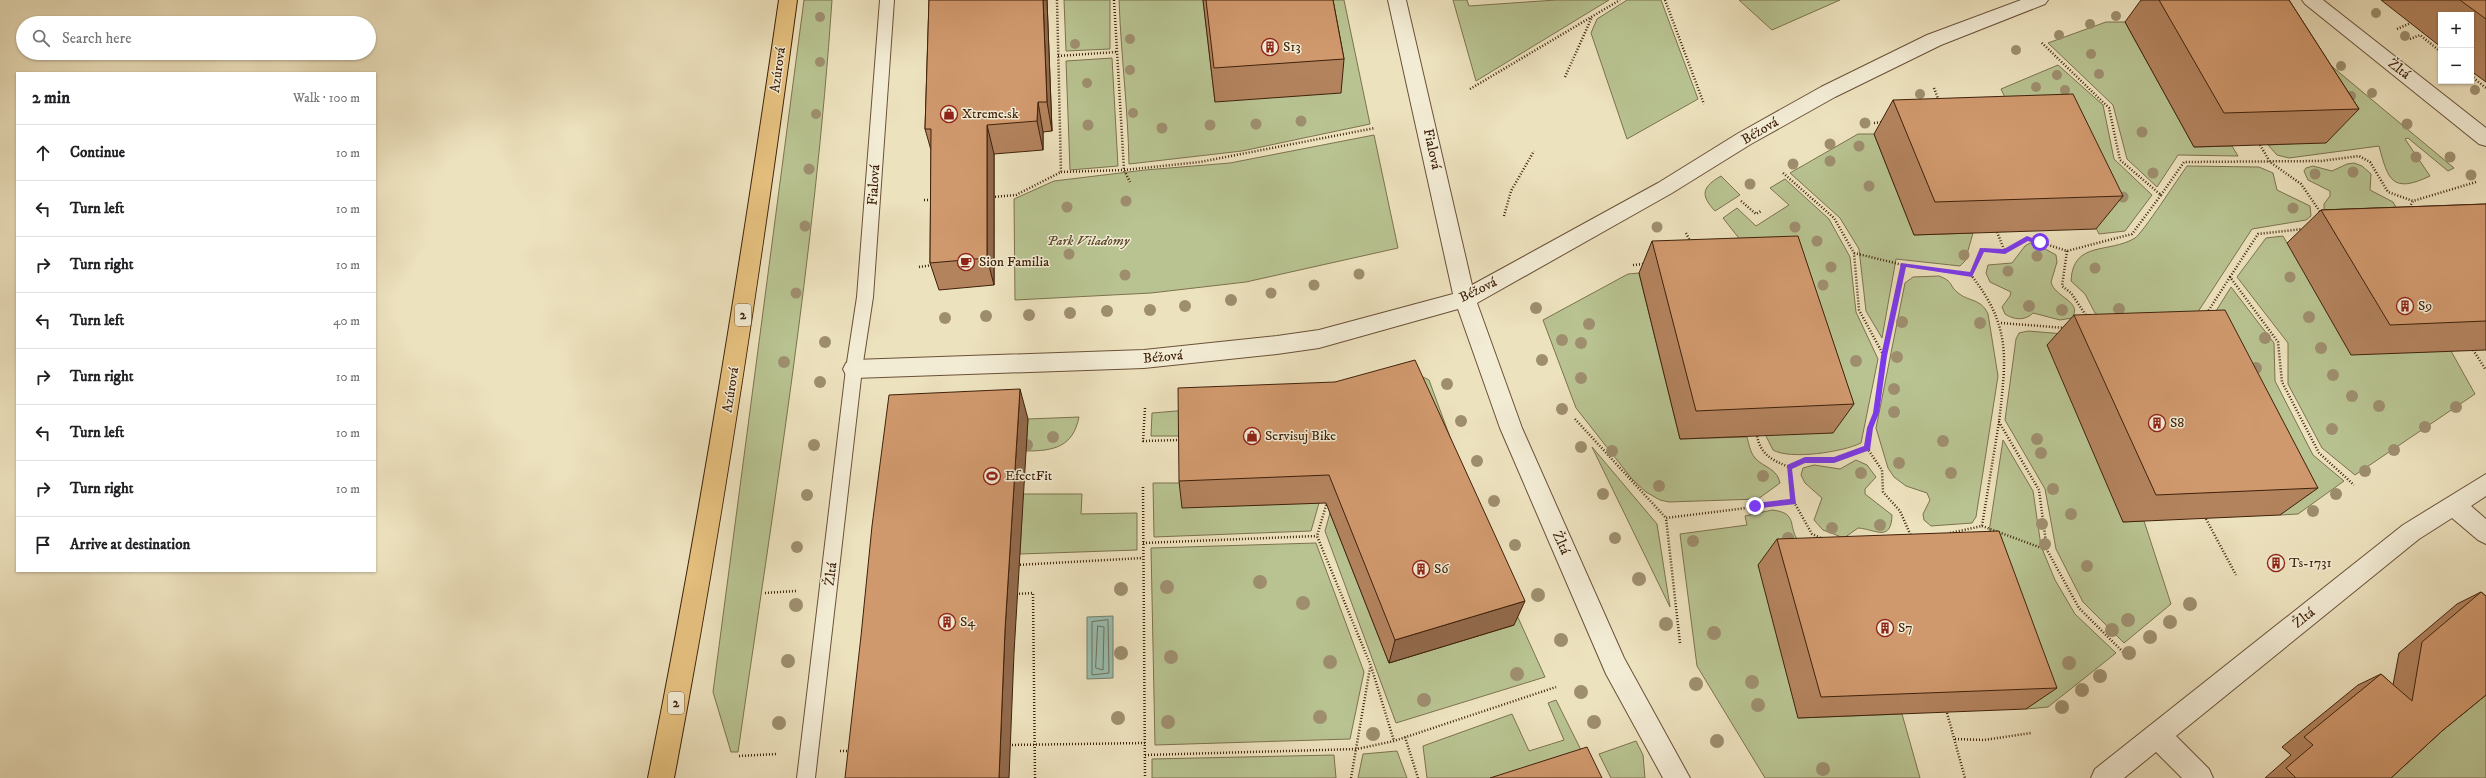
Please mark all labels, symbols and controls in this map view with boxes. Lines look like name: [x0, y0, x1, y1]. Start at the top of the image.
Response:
map controls: [2438, 12, 2474, 84]
button: +: [2438, 12, 2474, 48]
search box: [16, 16, 376, 60]
icon: search: [30, 27, 52, 49]
text: Search here: [62, 29, 131, 48]
building icon: S13: [1260, 37, 1280, 57]
place label: S13: [1283, 38, 1301, 56]
street label: Azúrová: [766, 46, 790, 94]
button: −: [2438, 48, 2474, 84]
street label: Žltá: [2384, 55, 2414, 83]
text: 2 min: [32, 87, 70, 109]
text: Walk · 100 m: [293, 90, 360, 106]
shop icon: Xtreme.sk: [939, 104, 959, 124]
place label: Xtreme.sk: [962, 105, 1019, 123]
street label: Béžová: [1738, 113, 1782, 149]
street label: Fialová: [1419, 127, 1445, 171]
icon: ahead: [32, 142, 54, 164]
text: Continue: [70, 143, 125, 162]
text: 10 m: [336, 145, 360, 161]
street label: Fialová: [864, 164, 884, 206]
icon: left: [32, 198, 54, 220]
text: Turn left: [70, 199, 124, 218]
text: 10 m: [336, 201, 360, 217]
park label: Park Viladomy: [1047, 232, 1131, 250]
route start: [2031, 233, 2049, 251]
cafe icon: Sion Familia: [956, 252, 976, 272]
place label: Sion Familia: [979, 253, 1049, 271]
icon: right: [32, 254, 54, 276]
text: Turn right: [70, 255, 133, 274]
text: 10 m: [336, 257, 360, 273]
street label: Béžová: [1456, 273, 1500, 307]
building icon: S9: [2395, 296, 2415, 316]
place label: S9: [2418, 297, 2432, 315]
road number: 2: [735, 304, 751, 326]
icon: left: [32, 310, 54, 332]
text: Turn left: [70, 311, 124, 330]
text: 40 m: [333, 313, 360, 329]
street label: Béžová: [1142, 346, 1184, 368]
icon: right: [32, 366, 54, 388]
street label: Azúrová: [719, 366, 743, 414]
text: Turn right: [70, 367, 133, 386]
text: 10 m: [336, 369, 360, 385]
building icon: S8: [2147, 413, 2167, 433]
place label: S8: [2170, 414, 2184, 432]
icon: left: [32, 422, 54, 444]
text: Turn left: [70, 423, 124, 442]
text: 10 m: [336, 425, 360, 441]
shop icon: Servisuj Bike: [1242, 426, 1262, 446]
place label: Servisuj Bike: [1265, 427, 1336, 445]
sports icon: EfectFit: [982, 466, 1002, 486]
place label: EfectFit: [1005, 467, 1053, 485]
icon: right: [32, 478, 54, 500]
text: Turn right: [70, 479, 133, 498]
text: 10 m: [336, 481, 360, 497]
route end: [1746, 497, 1764, 515]
street label: Žltá: [1548, 529, 1574, 557]
icon: arrive: [32, 534, 54, 556]
text: Arrive at destination: [70, 535, 190, 554]
building icon: Ts-1731: [2266, 553, 2286, 573]
place label: Ts-1731: [2289, 554, 2332, 572]
building icon: S6: [1411, 559, 1431, 579]
place label: S6: [1434, 560, 1449, 578]
street label: Žltá: [821, 561, 841, 587]
street label: Žltá: [2289, 604, 2319, 632]
building icon: S4: [937, 612, 957, 632]
place label: S4: [960, 613, 976, 631]
building icon: S7: [1875, 618, 1895, 638]
place label: S7: [1898, 619, 1913, 637]
road number: 2: [668, 692, 684, 714]

